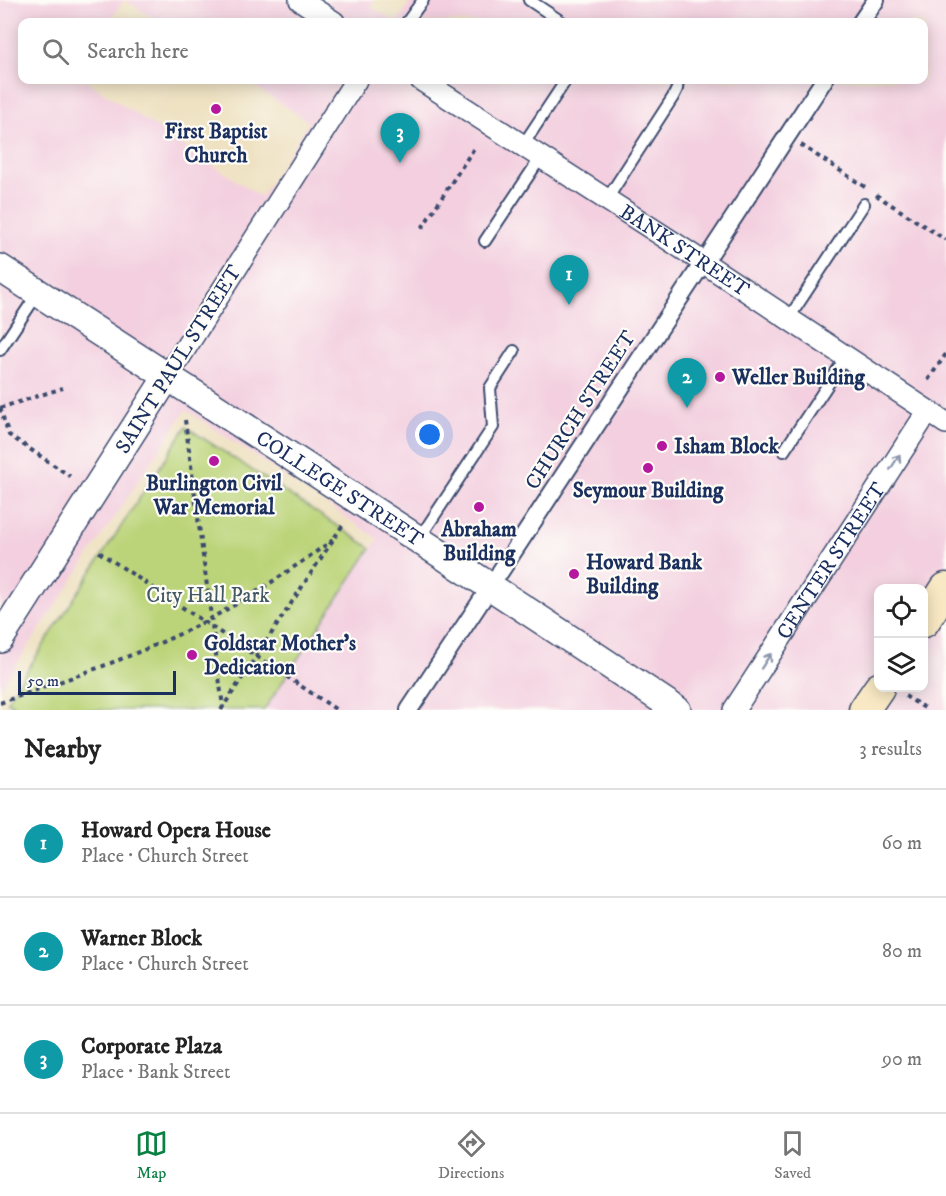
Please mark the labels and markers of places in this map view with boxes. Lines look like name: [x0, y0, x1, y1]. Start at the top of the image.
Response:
marker: First Baptist Church: [209, 102, 223, 116]
pin: 3: [380, 114, 420, 163]
place label: First Baptist Church: [165, 119, 268, 169]
pin: 1: [550, 256, 588, 305]
pin: 2: [668, 358, 706, 408]
place label: Weller Building: [731, 365, 865, 391]
marker: Weller Building: [713, 370, 727, 384]
place label: Isham Block: [674, 434, 780, 460]
marker: Isham Block: [655, 439, 669, 453]
marker: Burlington Civil War Memorial: [207, 454, 221, 468]
marker: Seymour Building: [641, 461, 655, 475]
place label: Burlington Civil War Memorial: [146, 471, 283, 521]
place label: Seymour Building: [573, 478, 724, 504]
marker: Abraham Building: [472, 500, 486, 514]
place label: Abraham Building: [440, 517, 517, 567]
place label: Howard Bank Building: [586, 550, 703, 600]
marker: Howard Bank Building: [567, 567, 581, 581]
place label: Goldstar Mother's Dedication: [204, 631, 356, 681]
marker: Goldstar Mother's Dedication: [185, 648, 199, 662]

